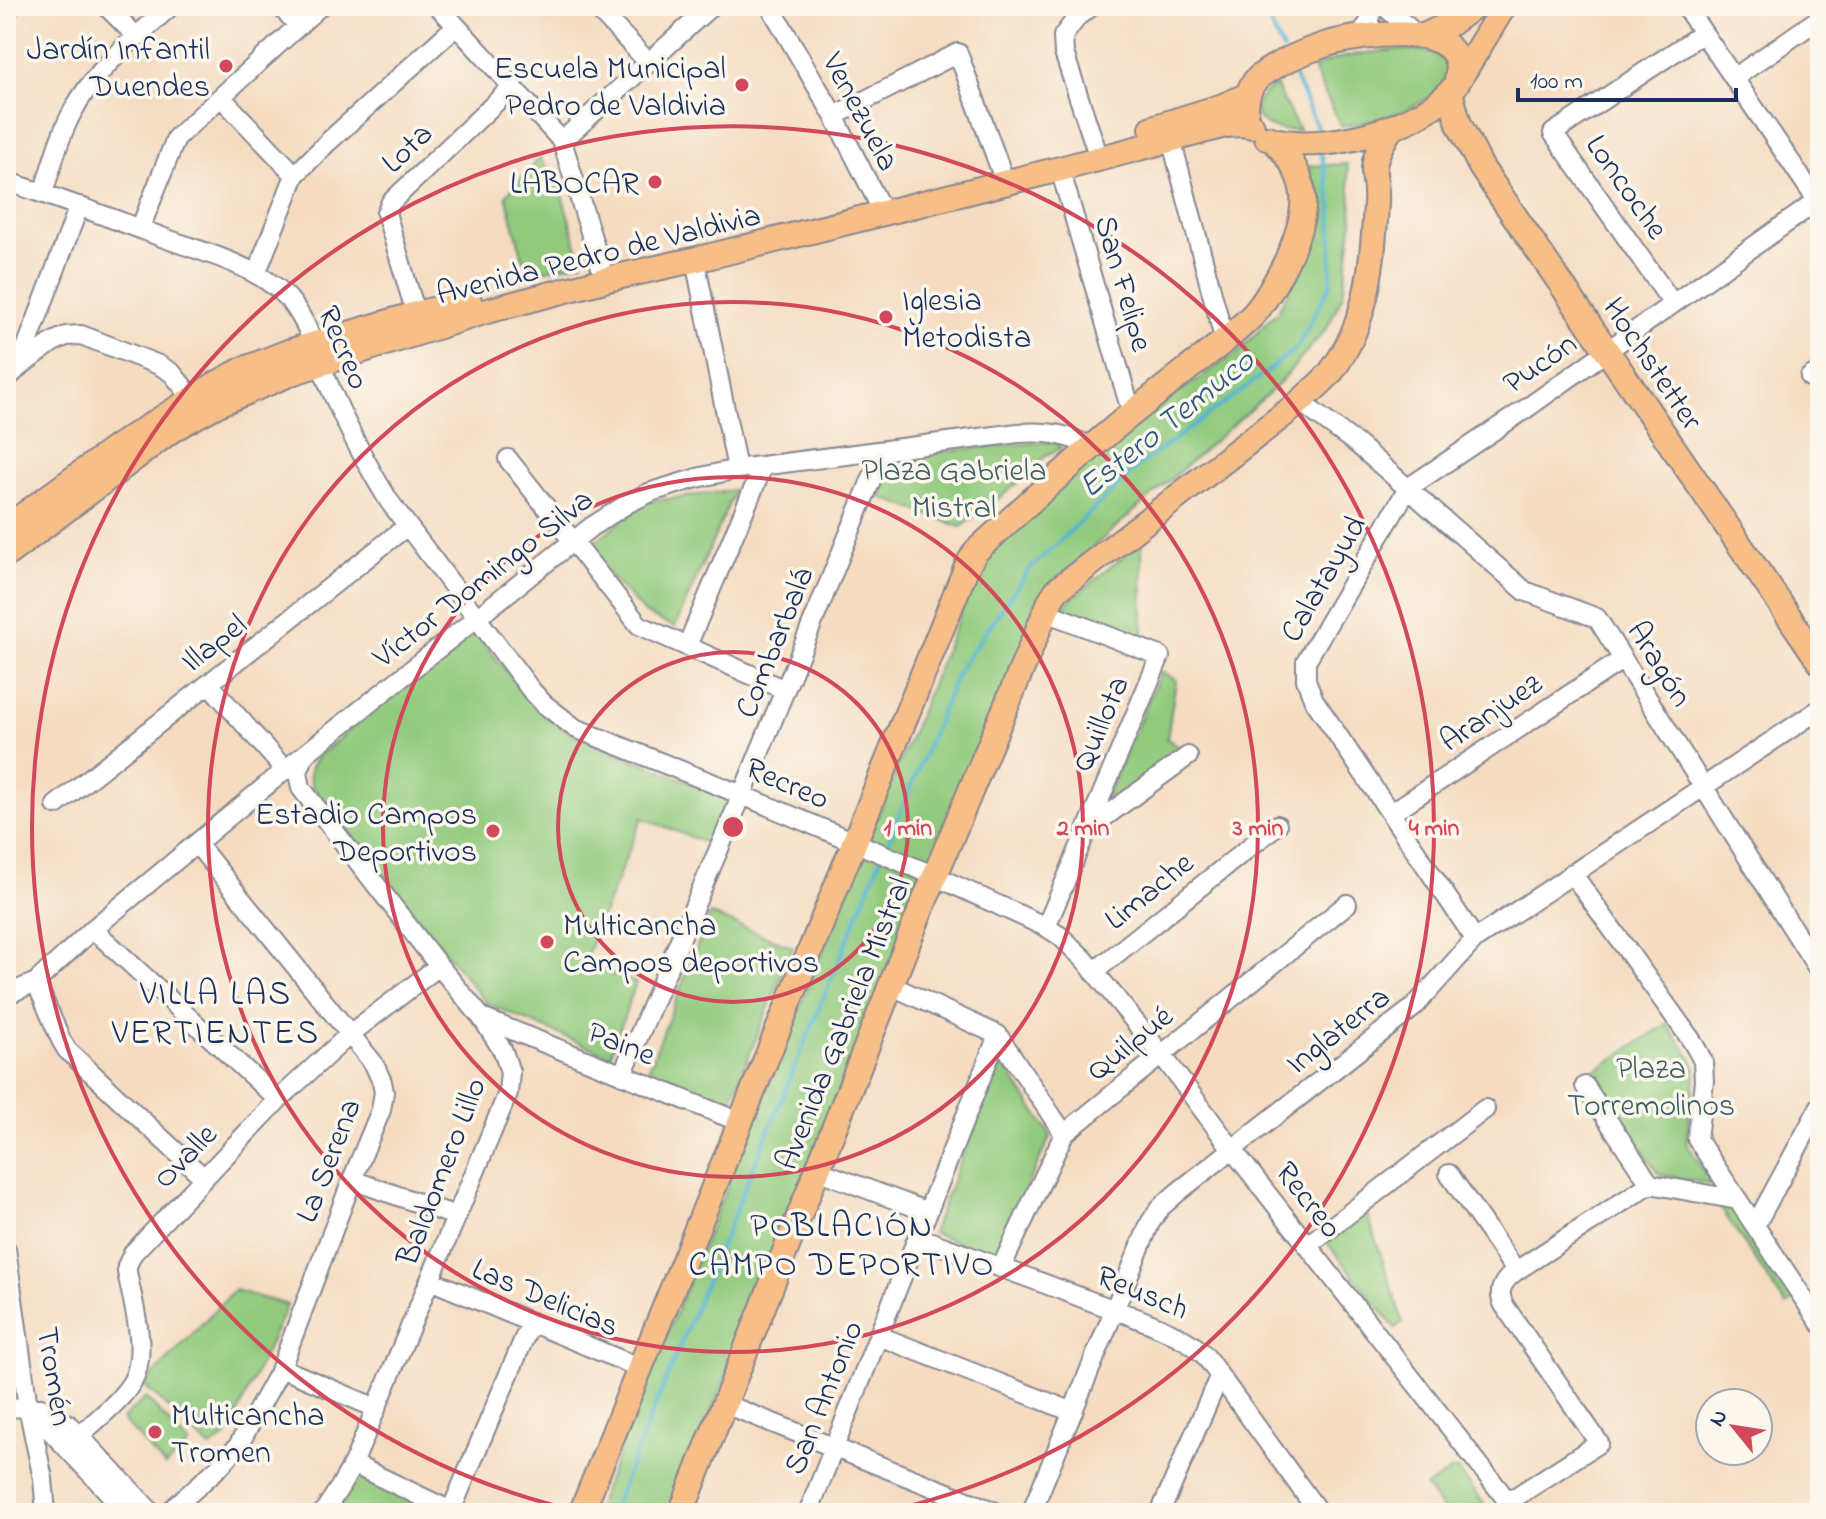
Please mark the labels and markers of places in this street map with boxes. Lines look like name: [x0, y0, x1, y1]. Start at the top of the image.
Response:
place label: Jardín Infantil Duendes: [27, 28, 210, 112]
place label: Escuela Municipal Pedro de Valdivia: [494, 47, 726, 131]
marker: Jardín Infantil Duendes: [217, 57, 235, 75]
marker: Escuela Municipal Pedro de Valdivia: [733, 76, 751, 94]
place label: LABOCAR: [510, 162, 639, 209]
marker: LABOCAR: [646, 173, 664, 191]
place label: Iglesia Metodista: [902, 279, 1031, 363]
marker: Iglesia Metodista: [877, 308, 895, 326]
place label: Estadio Campos Deportivos: [255, 793, 477, 877]
centre of rings: [719, 813, 747, 841]
marker: Estadio Campos Deportivos: [484, 822, 502, 840]
place label: Multicancha Campos deportivos: [563, 904, 819, 988]
marker: Multicancha Campos deportivos: [538, 933, 556, 951]
place label: Multicancha Tromen: [171, 1394, 324, 1478]
marker: Multicancha Tromen: [146, 1423, 164, 1441]

